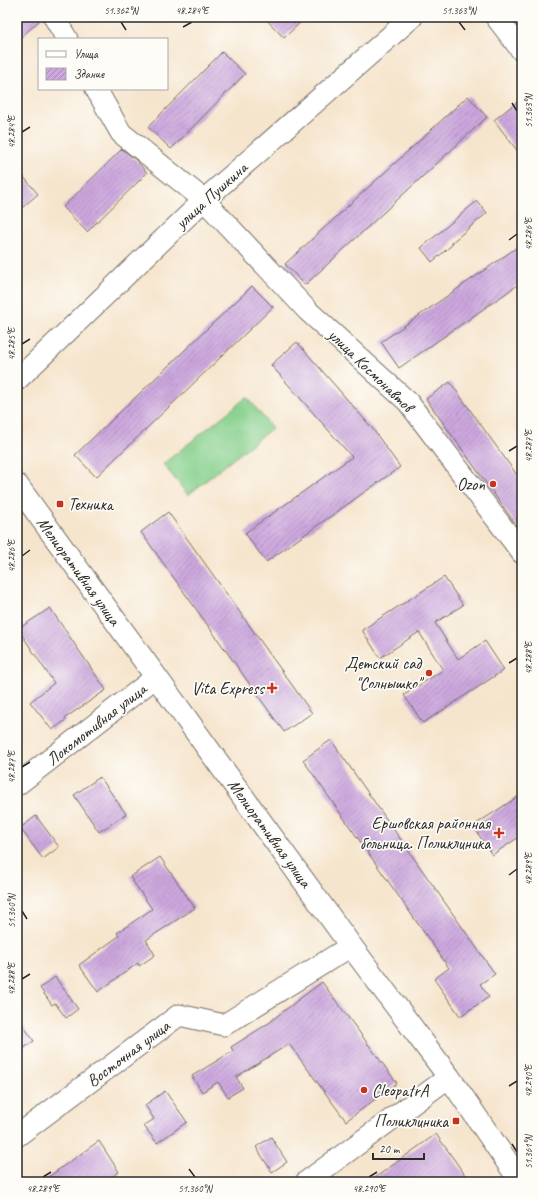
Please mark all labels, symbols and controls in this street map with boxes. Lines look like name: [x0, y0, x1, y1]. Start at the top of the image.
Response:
text: 51.362°N: [104, 4, 140, 17]
text: 48.284°E: [176, 4, 210, 17]
text: 51.363°N: [442, 4, 478, 17]
legend: [38, 38, 168, 90]
text: Улица: [74, 46, 99, 62]
text: Здание: [74, 66, 105, 82]
text: 51.363°N: [522, 92, 535, 128]
text: 48.284°E: [5, 114, 18, 148]
street label: улица Пушкина: [170, 156, 253, 234]
text: 48.286°E: [522, 216, 535, 250]
street label: улица Космонавтов: [323, 324, 420, 418]
text: 48.285°E: [5, 326, 18, 360]
text: 48.287°E: [522, 428, 535, 462]
place label: Ozon: [457, 474, 485, 495]
marker: Ozon: [488, 479, 498, 489]
place label: Техника: [68, 494, 115, 515]
marker: Техника: [55, 499, 65, 509]
street label: Мелиоративная улица: [32, 513, 126, 631]
text: 48.286°E: [5, 538, 18, 572]
text: 48.288°E: [522, 640, 535, 674]
place label: Детский сад "Солнышко": [345, 653, 425, 694]
marker: Детский сад "Солнышко": [424, 668, 434, 678]
street label: Локомотивная улица: [42, 678, 152, 770]
place label: Vita Express: [191, 678, 266, 699]
marker: Vita Express: [267, 683, 277, 693]
text: 48.287°E: [5, 749, 18, 783]
street label: Мелиоративная улица: [223, 775, 317, 893]
place label: Ершовская районная больница. Поликлиника: [360, 813, 491, 854]
marker: Ершовская районная больница. Поликлиника: [493, 827, 505, 839]
text: 48.289°E: [522, 851, 535, 885]
text: 51.360°N: [5, 892, 18, 928]
text: 48.288°E: [5, 961, 18, 995]
street label: Восточная улица: [83, 1014, 175, 1091]
text: 48.290°E: [522, 1063, 535, 1097]
place label: CleopatrA: [372, 1080, 430, 1101]
marker: CleopatrA: [359, 1085, 369, 1095]
place label: Поликлиника: [374, 1111, 449, 1132]
marker: Поликлиника: [451, 1116, 461, 1126]
text: 51.361°N: [522, 1133, 535, 1169]
scale bar: [373, 1135, 424, 1161]
text: 20 m: [379, 1141, 401, 1157]
text: 48.289°E: [27, 1182, 61, 1195]
text: 51.360°N: [178, 1182, 214, 1195]
text: 48.290°E: [353, 1182, 387, 1195]

